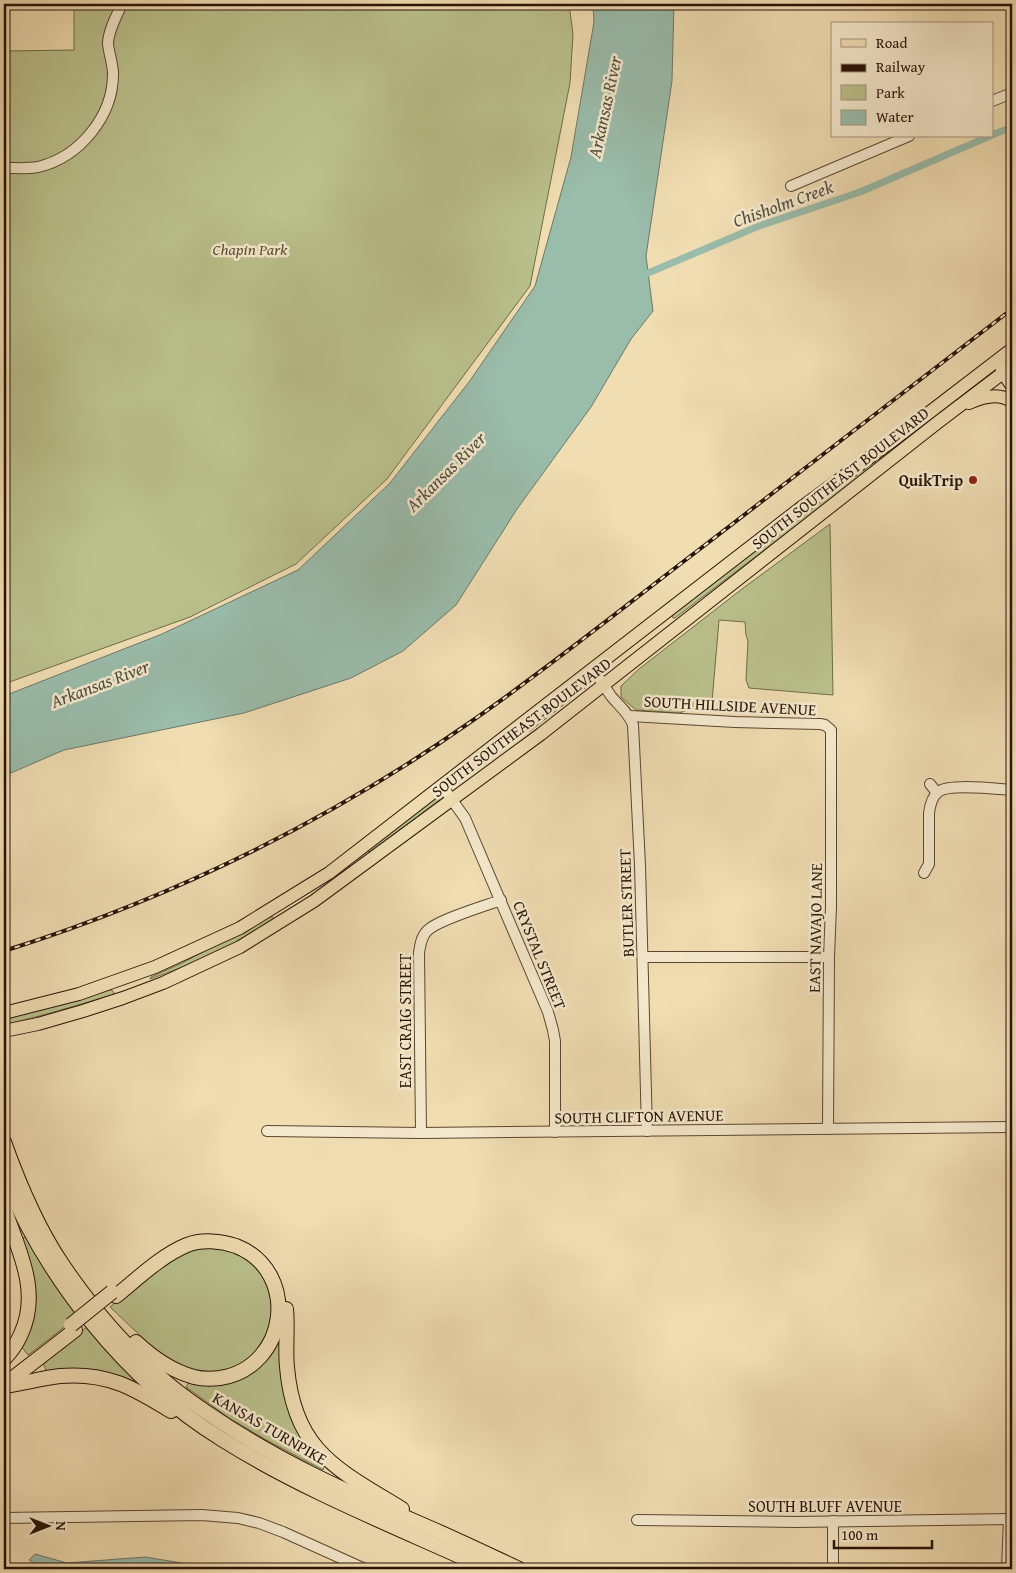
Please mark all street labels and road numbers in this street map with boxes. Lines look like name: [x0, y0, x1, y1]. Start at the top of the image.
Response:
street label: SOUTH SOUTHEAST BOULEVARD: [746, 401, 934, 555]
street label: SOUTH SOUTHEAST BOULEVARD: [426, 651, 616, 803]
street label: SOUTH HILLSIDE AVENUE: [643, 689, 817, 721]
street label: BUTLER STREET: [612, 848, 640, 958]
street label: EAST NAVAJO LANE: [802, 863, 828, 993]
street label: CRYSTAL STREET: [507, 897, 573, 1013]
street label: EAST CRAIG STREET: [393, 954, 417, 1088]
street label: SOUTH CLIFTON AVENUE: [554, 1103, 724, 1129]
street label: KANSAS TURNPIKE: [208, 1385, 332, 1471]
street label: SOUTH BLUFF AVENUE: [748, 1494, 902, 1518]

